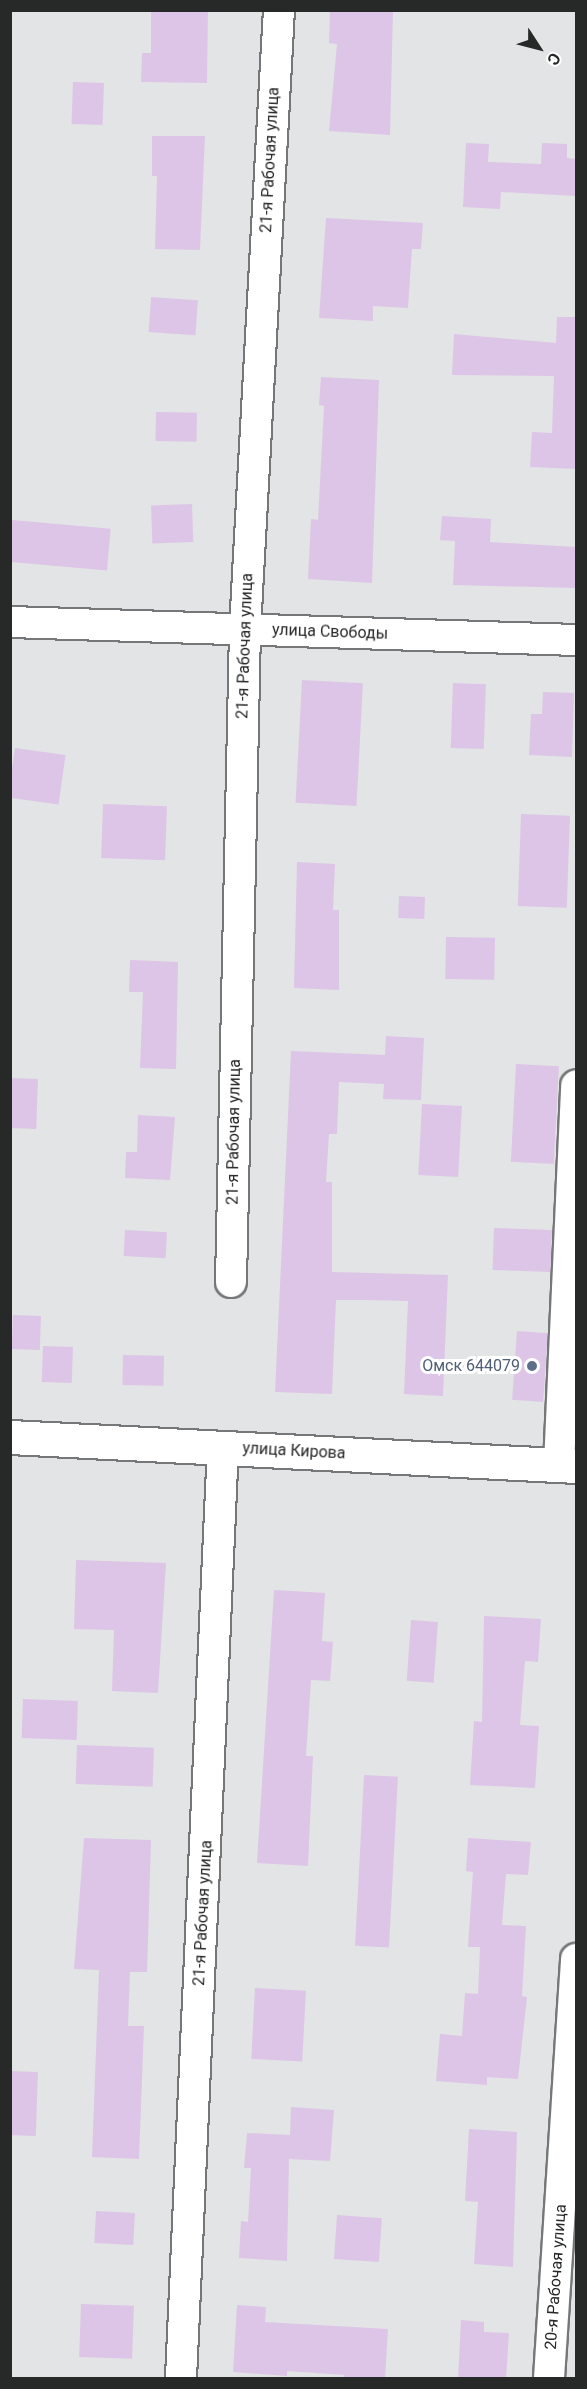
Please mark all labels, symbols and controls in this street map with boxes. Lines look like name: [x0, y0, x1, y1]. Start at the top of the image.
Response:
north arrow: [509, 18, 569, 78]
text: С: [543, 49, 565, 69]
street label: 21-я Рабочая улица: [257, 87, 283, 233]
street label: 21-я Рабочая улица: [233, 573, 257, 719]
street label: улица Свободы: [272, 620, 388, 644]
street label: 21-я Рабочая улица: [223, 1059, 245, 1205]
place label: Омск 644079: [422, 1356, 520, 1376]
marker: Омск 644079: [525, 1359, 539, 1373]
street label: улица Кирова: [242, 1439, 346, 1463]
street label: 21-я Рабочая улица: [190, 1840, 216, 1986]
street label: 20-я Рабочая улица: [541, 2204, 571, 2350]

